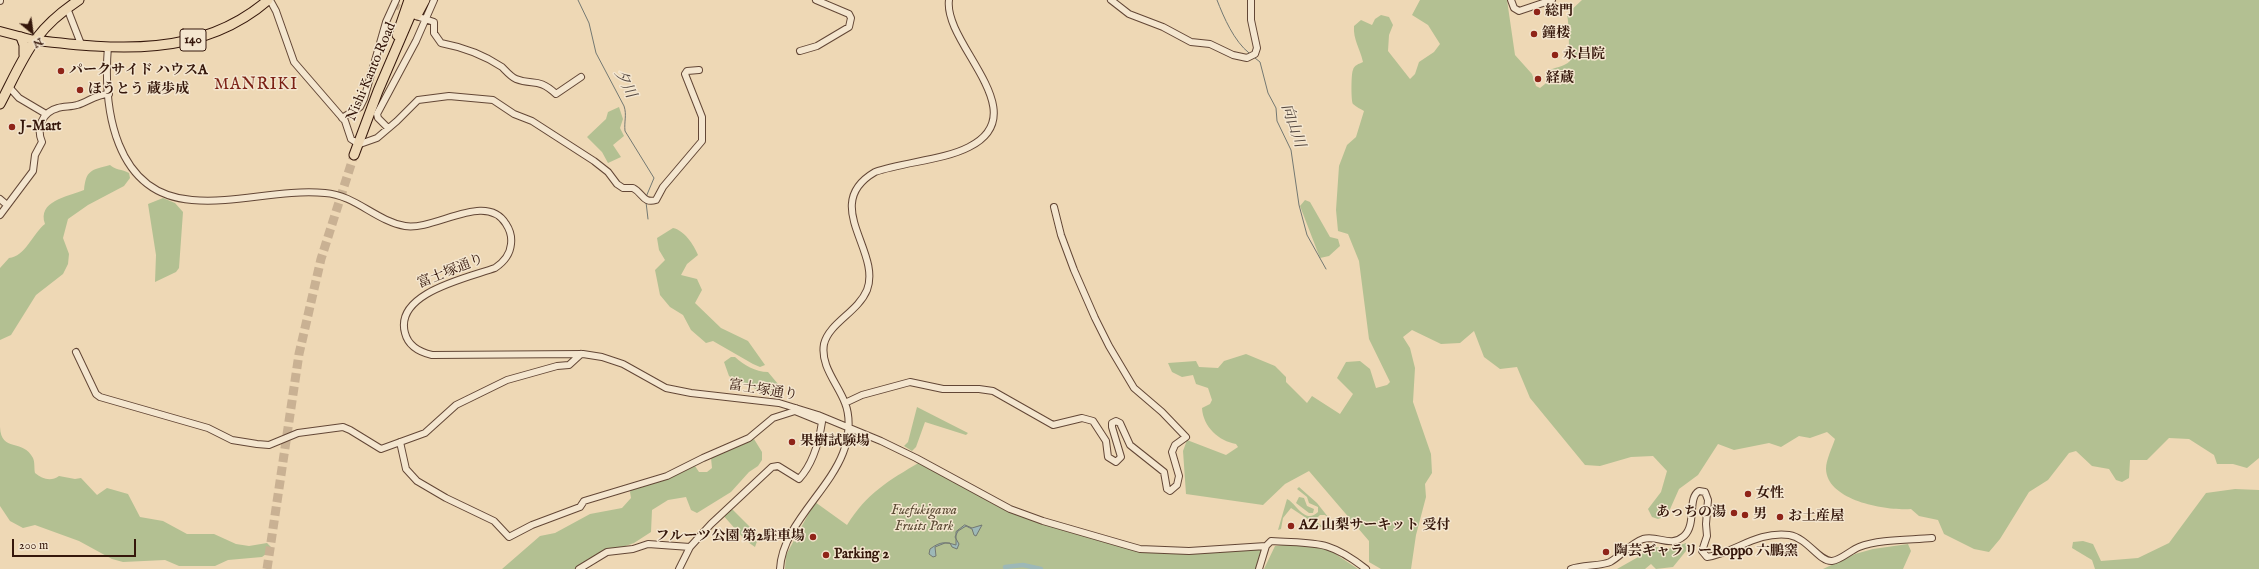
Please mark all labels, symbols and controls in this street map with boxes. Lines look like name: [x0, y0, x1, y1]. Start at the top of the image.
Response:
place label: 総門: [1545, 4, 1573, 20]
marker: 総門: [1532, 7, 1542, 17]
north arrow: [12, 12, 52, 52]
street label: Nishi Kanto Road: [344, 20, 400, 124]
place label: 鐘楼: [1542, 26, 1570, 42]
road number: 140: [180, 29, 206, 51]
marker: 鐘楼: [1529, 29, 1539, 39]
text: N: [30, 34, 45, 51]
place label: 永昌院: [1563, 47, 1605, 63]
marker: 永昌院: [1550, 50, 1560, 60]
place label: パークサイド ハウスA: [69, 63, 208, 79]
marker: パークサイド ハウスA: [56, 66, 66, 76]
water label: 夕川: [609, 67, 639, 101]
place label: 経蔵: [1546, 71, 1574, 87]
marker: 経蔵: [1533, 74, 1543, 84]
district label: MANRIKI: [214, 76, 298, 96]
place label: ほうとう 蔵歩成: [88, 82, 189, 98]
marker: ほうとう 蔵歩成: [75, 85, 85, 95]
water label: 向山川: [1276, 102, 1308, 150]
place label: J-Mart: [20, 119, 61, 135]
marker: J-Mart: [7, 122, 17, 132]
street label: 富士塚通り: [415, 251, 487, 293]
street label: 富士塚通り: [727, 377, 799, 405]
place label: 果樹試験場: [800, 434, 870, 450]
marker: 果樹試験場: [787, 437, 797, 447]
place label: 女性: [1756, 486, 1784, 502]
marker: 女性: [1743, 489, 1753, 499]
park label: Fuefukigawa Fruits Park: [891, 503, 957, 536]
place label: あっちの湯: [1656, 505, 1726, 521]
place label: 男: [1753, 507, 1767, 523]
marker: あっちの湯: [1729, 508, 1739, 518]
place label: お土産屋: [1788, 509, 1844, 525]
marker: 男: [1740, 510, 1750, 520]
marker: お土産屋: [1775, 512, 1785, 522]
place label: AZ 山梨サーキット 受付: [1299, 518, 1450, 534]
marker: AZ 山梨サーキット 受付: [1286, 521, 1296, 531]
place label: フルーツ公園 第2駐車場: [655, 529, 805, 545]
scale bar: [14, 531, 138, 557]
marker: フルーツ公園 第2駐車場: [808, 532, 818, 542]
text: 200 m: [19, 538, 48, 553]
place label: 陶芸ギャラリーRoppo 六鵬窯: [1614, 544, 1798, 560]
place label: Parking 2: [834, 547, 889, 563]
marker: 陶芸ギャラリーRoppo 六鵬窯: [1601, 547, 1611, 557]
marker: Parking 2: [821, 550, 831, 560]

